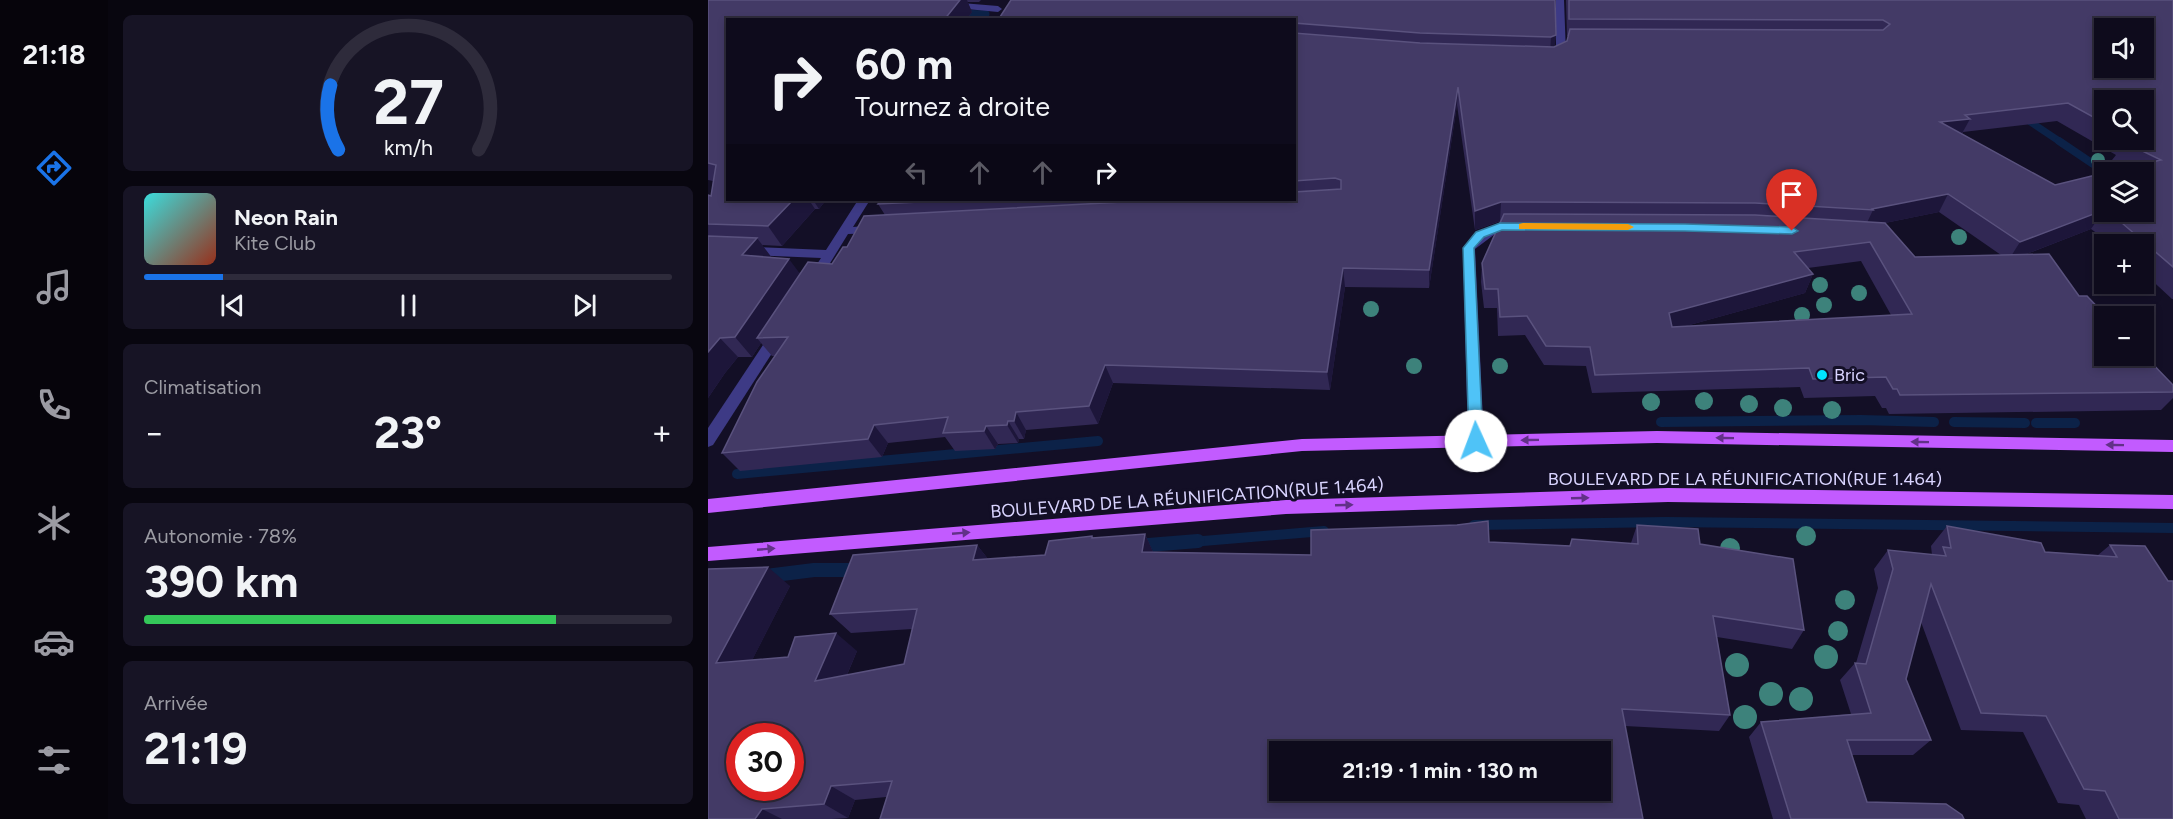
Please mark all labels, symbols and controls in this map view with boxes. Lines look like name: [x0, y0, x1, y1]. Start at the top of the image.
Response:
map controls: [2094, 18, 2154, 366]
button: sound: [2094, 18, 2154, 78]
text: 21:18: [22, 38, 86, 71]
text: 60 m: [855, 39, 953, 90]
icon: right: [756, 42, 834, 120]
text: 27: [373, 65, 443, 140]
text: Tournez à droite: [855, 90, 1050, 123]
button: search: [2094, 90, 2154, 150]
text: km/h: [384, 135, 432, 160]
icon: directions: [33, 147, 75, 189]
icon: left: [900, 156, 933, 189]
icon: ahead: [963, 156, 996, 189]
icon: ahead: [1026, 156, 1059, 189]
icon: right: [1089, 156, 1122, 189]
button: layers: [2094, 162, 2154, 222]
pin: [1766, 169, 1817, 231]
icon: arrive: [1775, 178, 1808, 211]
text: Neon Rain: [234, 204, 338, 231]
text: Kite Club: [234, 231, 316, 255]
button: +: [2094, 234, 2154, 294]
icon: music: [33, 266, 75, 308]
icon: previous: [216, 289, 249, 322]
icon: pause: [392, 289, 425, 322]
icon: next: [568, 289, 601, 322]
button: −: [2094, 306, 2154, 366]
place label: Bric: [1834, 364, 1865, 386]
marker: Bric: [1815, 368, 1829, 382]
text: Climatisation: [144, 375, 261, 399]
icon: phone: [33, 384, 75, 426]
text: 23°: [374, 405, 442, 459]
position arrow: [1444, 409, 1508, 473]
text: −: [144, 413, 165, 452]
text: +: [651, 413, 672, 452]
one-way arrow: [1715, 434, 1734, 443]
one-way arrow: [1520, 435, 1539, 445]
one-way arrow: [1910, 437, 1929, 446]
one-way arrow: [2105, 440, 2124, 450]
street label: BOULEVARD DE LA RÉUNIFICATION(RUE 1.464): [1548, 468, 1942, 490]
street label: BOULEVARD DE LA RÉUNIFICATION(RUE 1.464): [990, 473, 1384, 523]
one-way arrow: [1571, 493, 1590, 503]
one-way arrow: [1334, 501, 1353, 510]
icon: climate: [33, 502, 75, 544]
text: Autonomie · 78%: [144, 524, 297, 548]
one-way arrow: [951, 529, 970, 538]
one-way arrow: [757, 544, 776, 554]
text: 390 km: [144, 554, 298, 608]
icon: car: [33, 621, 75, 663]
text: Arrivée: [144, 691, 208, 715]
text: 21:19: [144, 721, 248, 775]
speed limit sign: 30: [726, 723, 804, 801]
icon: filters: [33, 739, 75, 781]
text: 21:19 · 1 min · 130 m: [1342, 757, 1538, 784]

